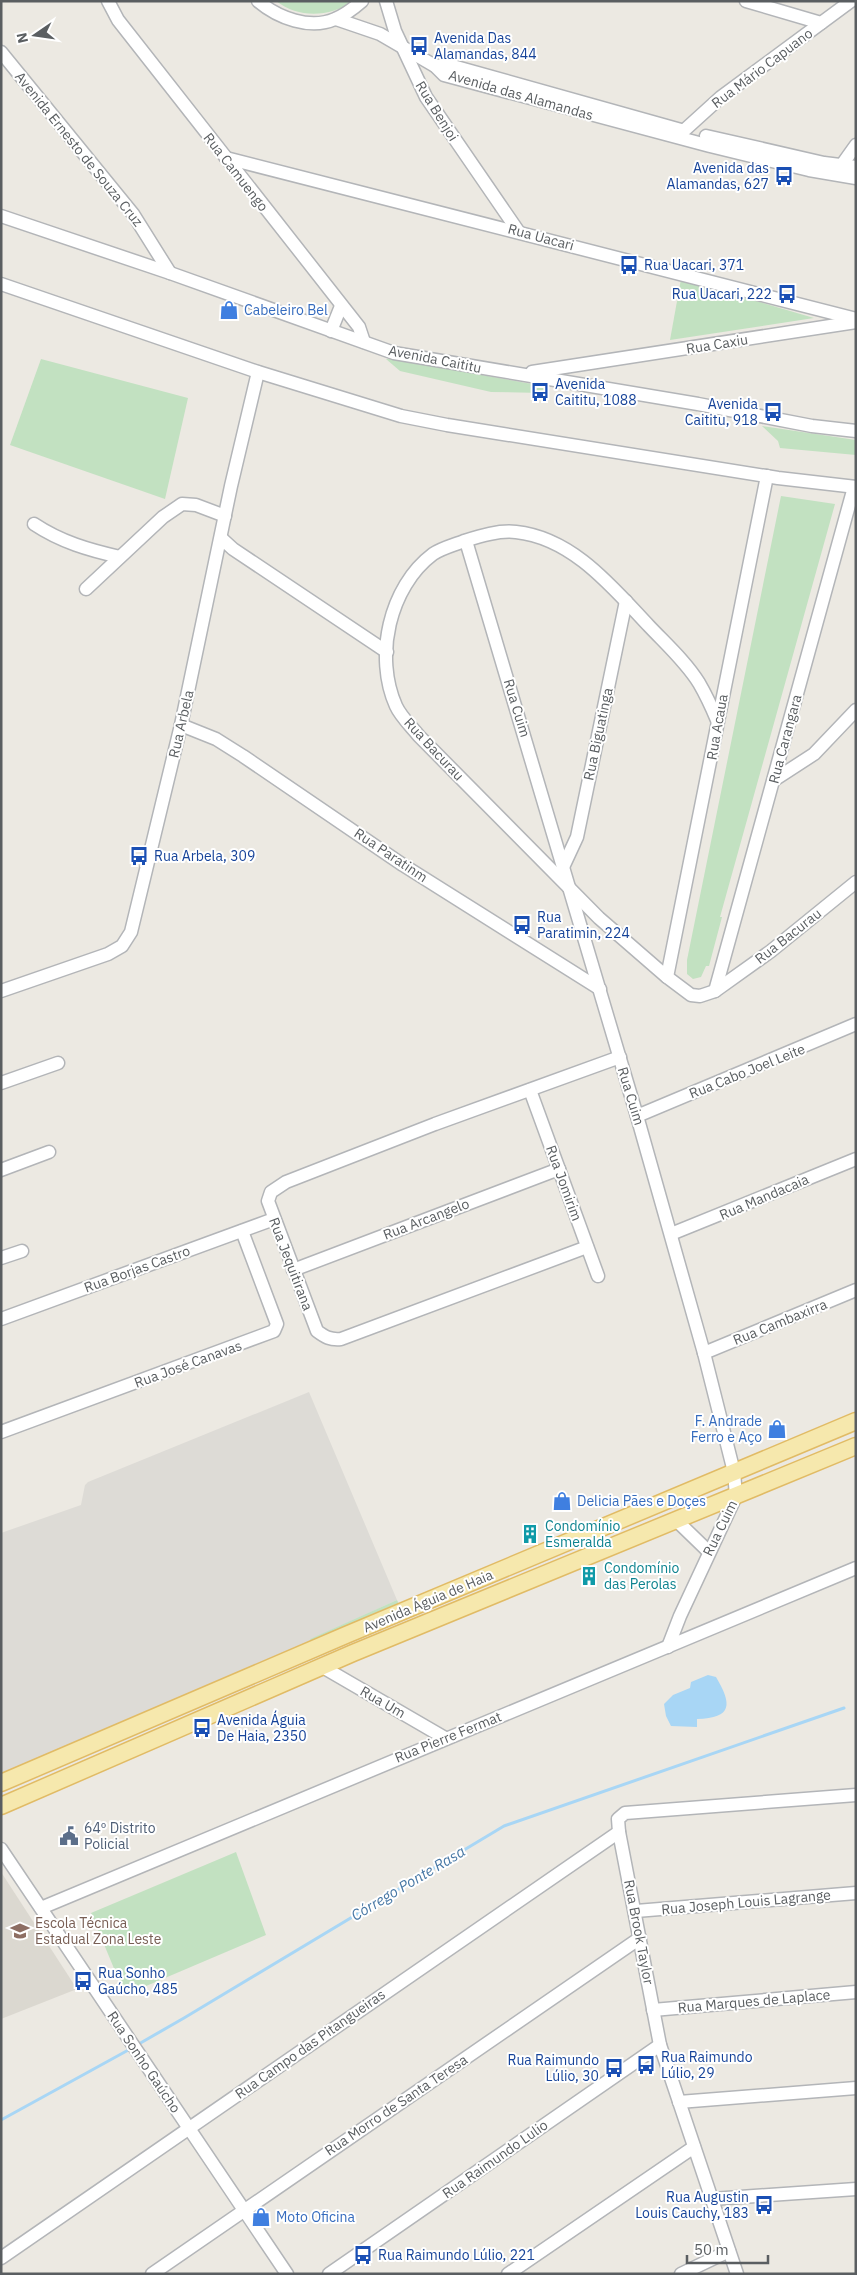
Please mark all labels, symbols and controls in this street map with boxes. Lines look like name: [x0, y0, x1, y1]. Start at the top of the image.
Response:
north arrow: [10, 10, 60, 60]
street label: Rua Mário Capuano: [708, 24, 816, 112]
place label: Avenida Das Alamandas, 844: [434, 29, 537, 63]
text: N: [12, 31, 32, 45]
bus stop icon: Avenida Das Alamandas, 844: [408, 35, 430, 57]
street label: Avenida das Alamandas: [447, 66, 596, 124]
street label: Avenida Ernesto de Souza Cruz: [11, 68, 147, 230]
street label: Rua Benjoi: [412, 78, 462, 144]
street label: Rua Camuengo: [200, 129, 272, 215]
place label: Avenida das Alamandas, 627: [666, 159, 769, 193]
bus stop icon: Avenida das Alamandas, 627: [773, 165, 795, 187]
street label: Rua Uacari: [506, 220, 576, 254]
bus stop icon: Rua Uacari, 371: [618, 254, 640, 276]
place label: Rua Uacari, 371: [644, 256, 744, 274]
bus stop icon: Rua Uacari, 222: [776, 283, 798, 305]
place label: Rua Uacari, 222: [672, 285, 772, 303]
shop icon: Cabeleiro Bel: [218, 299, 240, 321]
place label: Cabeleiro Bel: [244, 301, 328, 319]
street label: Rua Caxiu: [685, 330, 749, 358]
street label: Avenida Caititu: [387, 341, 483, 377]
place label: Avenida Caititu, 1088: [555, 375, 637, 409]
bus stop icon: Avenida Caititu, 1088: [529, 381, 551, 403]
place label: Avenida Caititu, 918: [685, 395, 759, 429]
bus stop icon: Avenida Caititu, 918: [762, 401, 784, 423]
street label: Rua Cuim: [500, 677, 534, 739]
street label: Rua Biguatinga: [579, 686, 617, 782]
street label: Rua Arbela: [164, 688, 198, 760]
street label: Rua Acaua: [702, 692, 732, 761]
street label: Rua Carangara: [764, 692, 806, 786]
street label: Rua Bacurau: [400, 714, 468, 784]
street label: Rua Paratinm: [351, 824, 431, 886]
bus stop icon: Rua Arbela, 309: [128, 845, 150, 867]
place label: Rua Arbela, 309: [154, 847, 255, 865]
street label: Rua Bacurau: [751, 904, 825, 968]
place label: Rua Paratimin, 224: [537, 908, 630, 942]
bus stop icon: Rua Paratimin, 224: [511, 914, 533, 936]
street label: Rua Cabo Joel Leite: [686, 1039, 808, 1102]
street label: Rua Cuim: [614, 1065, 648, 1127]
street label: Rua Jomirim: [542, 1143, 586, 1223]
street label: Rua Mandacaia: [716, 1170, 812, 1224]
street label: Rua Arcangelo: [380, 1194, 472, 1244]
street label: Rua Jequitirana: [265, 1215, 317, 1314]
street label: Rua Borjas Castro: [81, 1241, 193, 1297]
street label: Rua Cambaxirra: [730, 1295, 830, 1349]
street label: Rua José Canavas: [132, 1336, 244, 1392]
place label: F. Andrade Ferro e Aço: [691, 1412, 762, 1446]
shop icon: F. Andrade Ferro e Aço: [766, 1418, 788, 1440]
shop icon: Delicia Pães e Doçes: [551, 1490, 573, 1512]
place label: Delicia Pães e Doçes: [577, 1492, 706, 1510]
street label: Rua Cuim: [699, 1497, 741, 1559]
place label: Condomínio Esmeralda: [545, 1517, 621, 1551]
building icon: Condomínio Esmeralda: [519, 1523, 541, 1545]
place label: Condomínio das Perolas: [604, 1559, 680, 1593]
street label: Avenida Águia de Haia: [360, 1564, 496, 1637]
building icon: Condomínio das Perolas: [578, 1565, 600, 1587]
street label: Rua Um: [357, 1682, 409, 1722]
street label: Rua Pierre Fermat: [392, 1707, 504, 1767]
place label: Avenida Águia De Haia, 2350: [217, 1710, 307, 1745]
bus stop icon: Avenida Águia De Haia, 2350: [191, 1717, 213, 1739]
place label: 64º Distrito Policial: [84, 1819, 156, 1853]
public building icon: 64º Distrito Policial: [58, 1825, 80, 1847]
water label: Córrego Ponte Rasa: [347, 1841, 469, 1925]
street label: Rua Brook Taylor: [620, 1878, 658, 1986]
street label: Rua Joseph Louis Lagrange: [660, 1886, 832, 1918]
place label: Escola Técnica Estadual Zona Leste: [35, 1914, 162, 1948]
school or university icon: Escola Técnica Estadual Zona Leste: [9, 1920, 31, 1942]
place label: Rua Sonho Gaúcho, 485: [98, 1964, 178, 1998]
bus stop icon: Rua Sonho Gaúcho, 485: [72, 1970, 94, 1992]
street label: Rua Campo das Pitangueiras: [231, 1985, 389, 2103]
street label: Rua Marques de Laplace: [677, 1985, 831, 2017]
street label: Rua Sonho Gaúcho: [103, 2008, 185, 2116]
place label: Rua Raimundo Lúlio, 29: [661, 2048, 753, 2082]
street label: Rua Morro de Santa Teresa: [321, 2050, 471, 2160]
place label: Rua Raimundo Lúlio, 30: [507, 2051, 599, 2085]
bus stop icon: Rua Raimundo Lúlio, 29: [635, 2054, 657, 2076]
bus stop icon: Rua Raimundo Lúlio, 30: [603, 2057, 625, 2079]
street label: Rua Raimundo Lulio: [439, 2116, 551, 2202]
place label: Rua Augustin Louis Cauchy, 183: [635, 2188, 749, 2222]
bus stop icon: Rua Augustin Louis Cauchy, 183: [753, 2194, 775, 2216]
shop icon: Moto Oficina: [250, 2206, 272, 2228]
place label: Moto Oficina: [276, 2208, 356, 2226]
scale bar: [687, 2232, 768, 2264]
text: 50 m: [694, 2240, 729, 2259]
bus stop icon: Rua Raimundo Lúlio, 221: [352, 2244, 374, 2266]
place label: Rua Raimundo Lúlio, 221: [378, 2246, 535, 2264]

